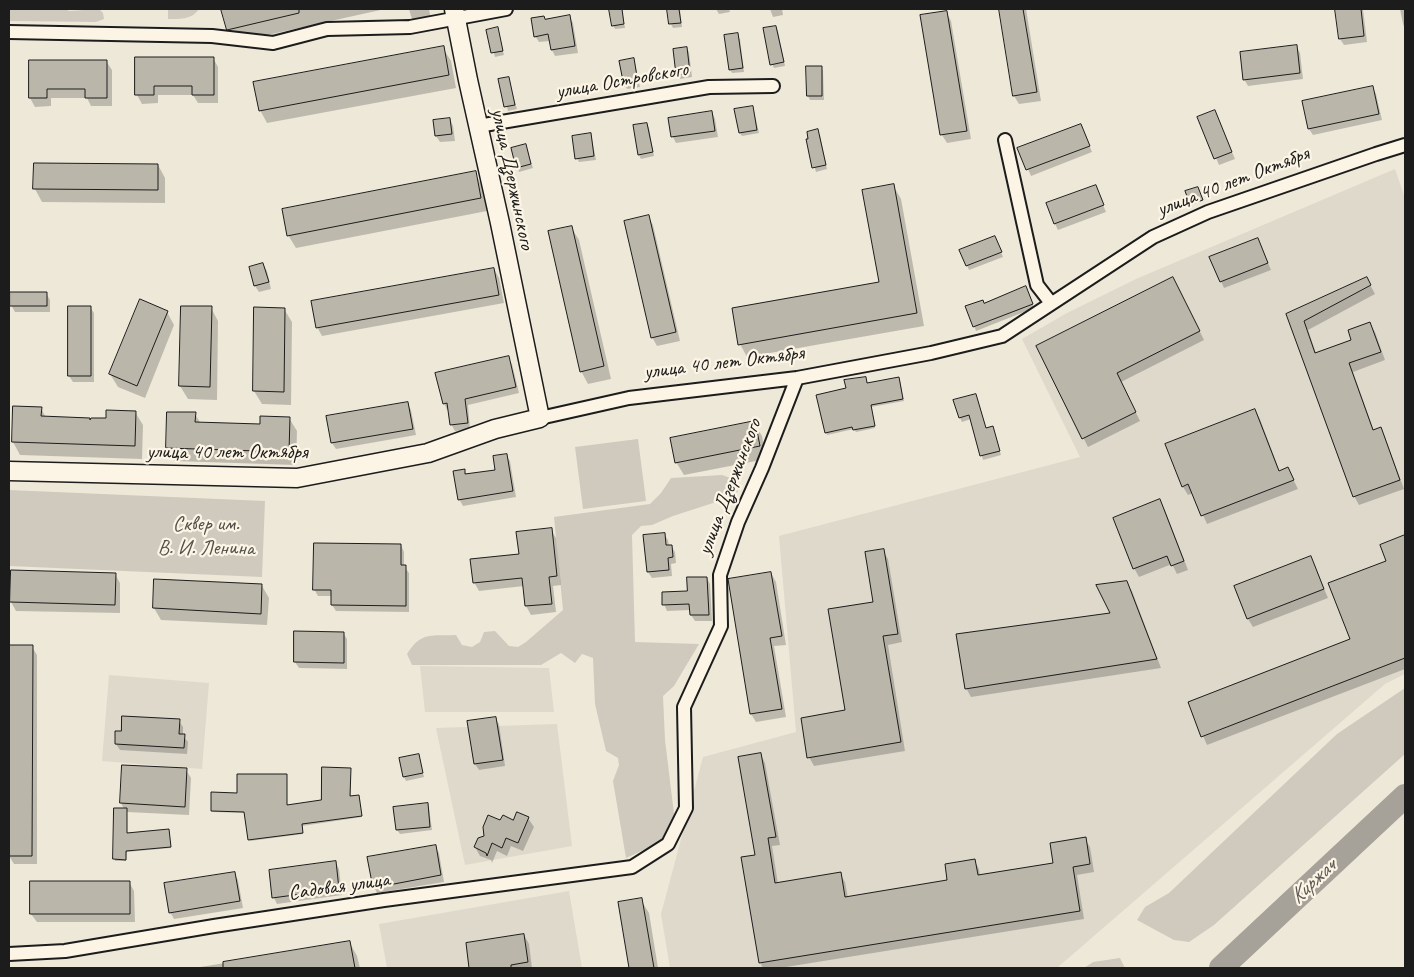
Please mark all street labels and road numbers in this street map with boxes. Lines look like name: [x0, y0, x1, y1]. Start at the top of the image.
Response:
street label: улица Островского: [554, 57, 690, 105]
street label: улица Дзержинского: [485, 106, 539, 252]
street label: улица 40 лет Октября: [1153, 141, 1313, 223]
street label: улица 40 лет Октября: [643, 341, 805, 385]
street label: улица Дзержинского: [692, 415, 768, 559]
street label: улица 40 лет Октября: [147, 439, 307, 465]
street label: Садовая улица: [287, 867, 391, 907]

